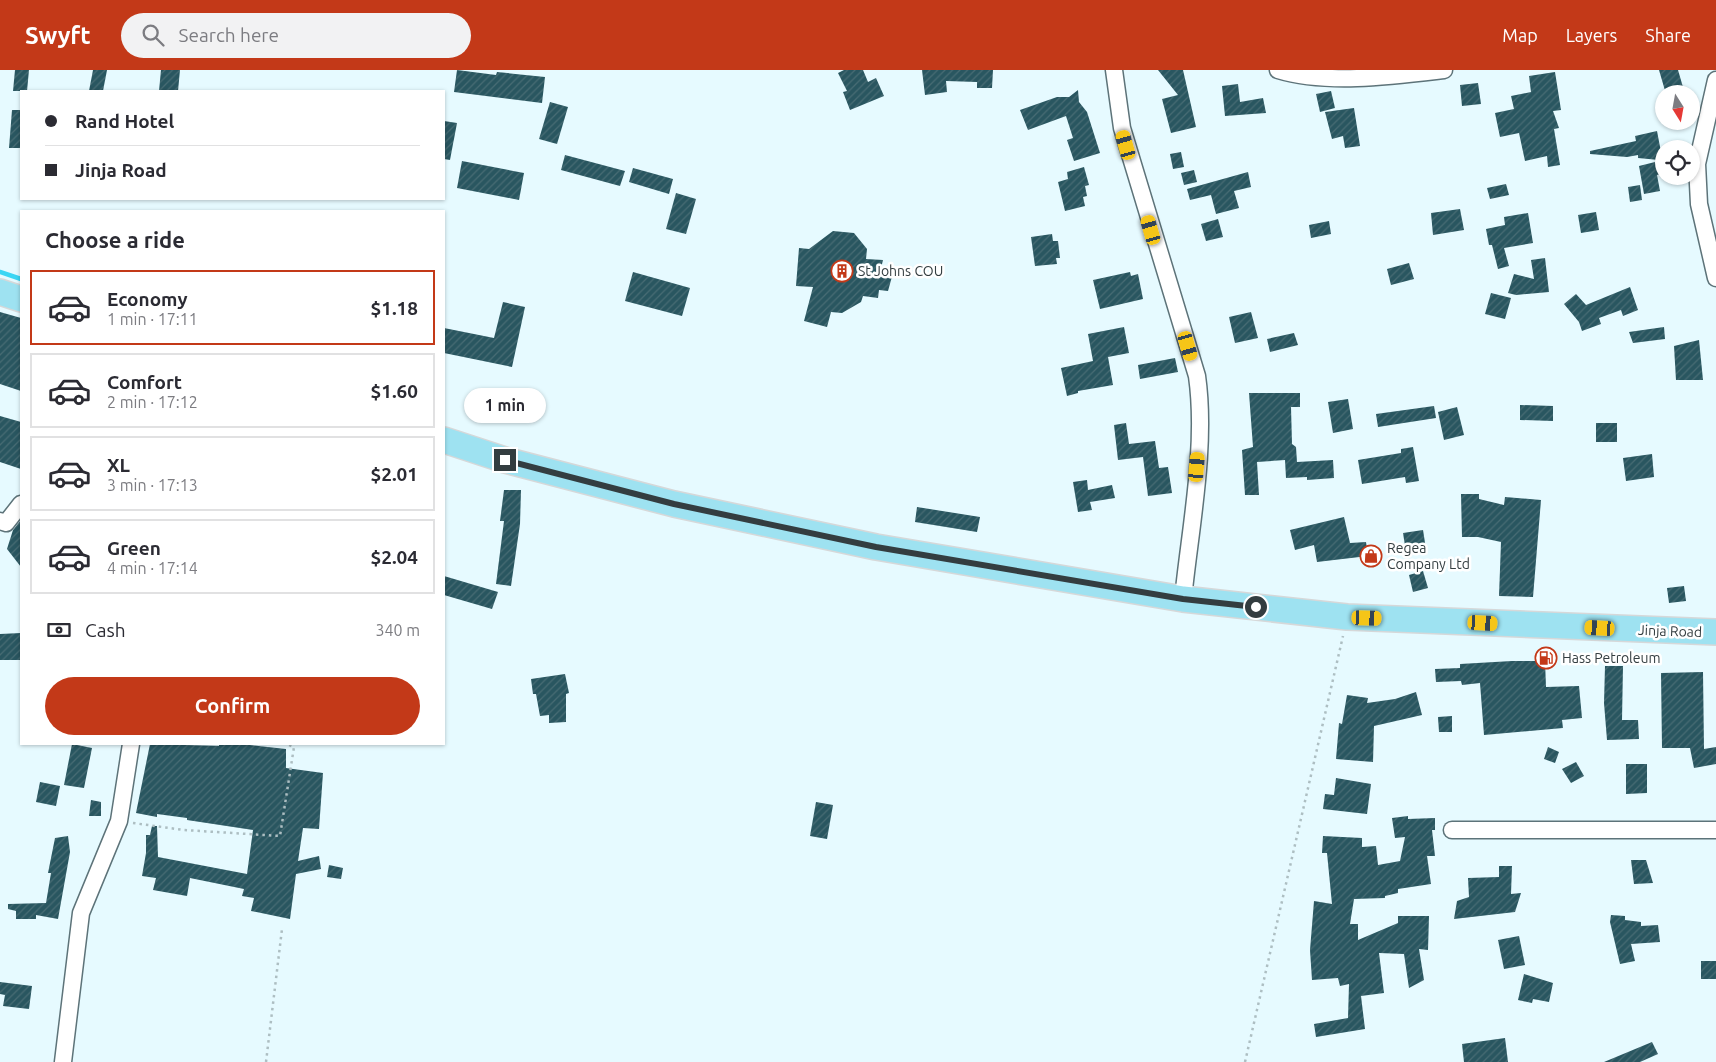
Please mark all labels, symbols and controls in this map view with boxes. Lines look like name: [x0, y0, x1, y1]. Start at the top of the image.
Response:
search box: [121, 13, 471, 58]
icon: search: [139, 21, 167, 49]
text: Swyft: [25, 22, 91, 49]
text: Search here: [179, 24, 279, 46]
text: Map: [1502, 25, 1538, 45]
text: Layers: [1566, 25, 1617, 45]
text: Share: [1645, 25, 1691, 45]
north arrow: [1655, 85, 1700, 130]
map controls: [1655, 85, 1700, 185]
text: Rand Hotel: [75, 110, 174, 132]
car: [1114, 129, 1137, 161]
button: locate: [1655, 140, 1700, 185]
text: Jinja Road: [75, 159, 167, 181]
car: [1139, 214, 1162, 246]
text: Choose a ride: [45, 227, 185, 252]
building icon: St Johns COU: [830, 259, 854, 283]
place label: St Johns COU: [858, 263, 943, 279]
icon: car: [47, 285, 92, 330]
text: Economy: [107, 288, 188, 310]
text: $1.18: [370, 297, 418, 319]
text: 1 min · 17:11: [107, 310, 198, 328]
car: [1176, 330, 1199, 362]
icon: car: [47, 368, 92, 413]
text: Comfort: [107, 371, 182, 393]
text: $1.60: [370, 380, 418, 402]
callout: 1 min: [464, 388, 546, 422]
text: 2 min · 17:12: [107, 393, 198, 411]
text: 1 min: [485, 396, 525, 414]
route end: [494, 449, 516, 471]
icon: car: [47, 451, 92, 496]
car: [1188, 451, 1205, 483]
text: XL: [107, 454, 130, 476]
text: $2.01: [370, 463, 418, 485]
text: 3 min · 17:13: [107, 476, 198, 494]
icon: car: [47, 534, 92, 579]
text: Green: [107, 537, 161, 559]
place label: Regea Company Ltd: [1387, 540, 1470, 572]
shop icon: Regea Company Ltd: [1359, 544, 1383, 568]
text: $2.04: [370, 546, 418, 568]
text: 4 min · 17:14: [107, 559, 198, 577]
route start: [1245, 596, 1267, 618]
car: [1351, 610, 1382, 626]
car: [1467, 615, 1498, 631]
icon: cash: [45, 616, 73, 644]
text: Cash: [85, 619, 126, 641]
car: [1584, 620, 1615, 636]
text: 340 m: [375, 621, 420, 639]
street label: Jinja Road: [1638, 622, 1702, 640]
fuel station icon: Hass Petroleum: [1534, 646, 1558, 670]
place label: Hass Petroleum: [1562, 650, 1661, 666]
button: Confirm: [45, 677, 420, 735]

